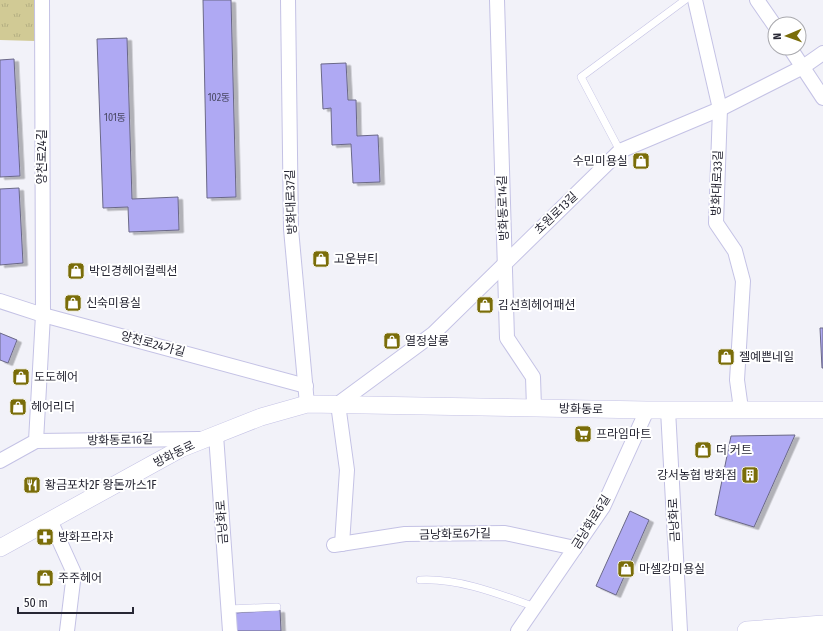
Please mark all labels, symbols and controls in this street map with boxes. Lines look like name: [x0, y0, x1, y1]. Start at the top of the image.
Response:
north arrow: [767, 16, 807, 56]
text: N: [771, 33, 784, 40]
house number: 102동: [208, 92, 230, 104]
house number: 101동: [104, 112, 126, 124]
street label: 양천로24길: [35, 129, 49, 185]
street label: 방화대로33길: [709, 150, 725, 216]
shop icon: 수민미용실: [631, 151, 651, 171]
place label: 수민미용실: [573, 154, 628, 168]
street label: 방화대로37길: [283, 169, 299, 235]
street label: 방화동로14길: [495, 175, 511, 241]
street label: 초원로13길: [532, 189, 580, 237]
shop icon: 고운뷰티: [311, 249, 331, 269]
place label: 고운뷰티: [334, 252, 378, 266]
shop icon: 박인경헤어컬렉션: [66, 261, 86, 281]
place label: 박인경헤어컬렉션: [89, 264, 177, 278]
shop icon: 신숙미용실: [63, 293, 83, 313]
shop icon: 김선희헤어패션: [475, 295, 495, 315]
place label: 신숙미용실: [86, 296, 141, 310]
place label: 김선희헤어패션: [498, 298, 575, 312]
street label: 양천로24가길: [119, 329, 187, 359]
shop icon: 열정살롱: [382, 331, 402, 351]
place label: 열정살롱: [405, 334, 449, 348]
shop icon: 젤예쁜네일: [716, 347, 736, 367]
place label: 젤예쁜네일: [739, 350, 794, 364]
shop icon: 도도헤어: [11, 367, 31, 387]
place label: 도도헤어: [34, 370, 78, 384]
shop icon: 헤어리더: [8, 397, 28, 417]
place label: 헤어리더: [31, 400, 75, 414]
street label: 방화동로: [559, 402, 603, 416]
supermarket icon: 프라임마트: [573, 424, 593, 444]
place label: 프라임마트: [596, 427, 651, 441]
street label: 방화동로16길: [87, 432, 153, 448]
street label: 방화동로: [151, 438, 197, 470]
shop icon: 더 커트: [693, 440, 713, 460]
place label: 더 커트: [716, 443, 752, 457]
building icon: 강서농협 방화점: [740, 465, 760, 485]
place label: 강서농협 방화점: [657, 468, 737, 482]
restaurant icon: 황금포차2F 왕돈까스1F: [22, 475, 42, 495]
place label: 황금포차2F 왕돈까스1F: [45, 478, 157, 492]
street label: 금낭화로6길: [569, 492, 613, 552]
street label: 금낭화로: [666, 498, 682, 542]
street label: 금낭화로: [213, 499, 231, 545]
street label: 금낭화로6가길: [419, 526, 491, 542]
pharmacy icon: 방화프라쟈: [35, 527, 55, 547]
place label: 방화프라쟈: [58, 530, 113, 544]
shop icon: 마셀강미용실: [616, 559, 636, 579]
place label: 마셀강미용실: [639, 562, 705, 576]
shop icon: 주주헤어: [35, 568, 55, 588]
place label: 주주헤어: [58, 571, 102, 585]
scale bar: [18, 589, 133, 615]
text: 50 m: [24, 596, 48, 610]

